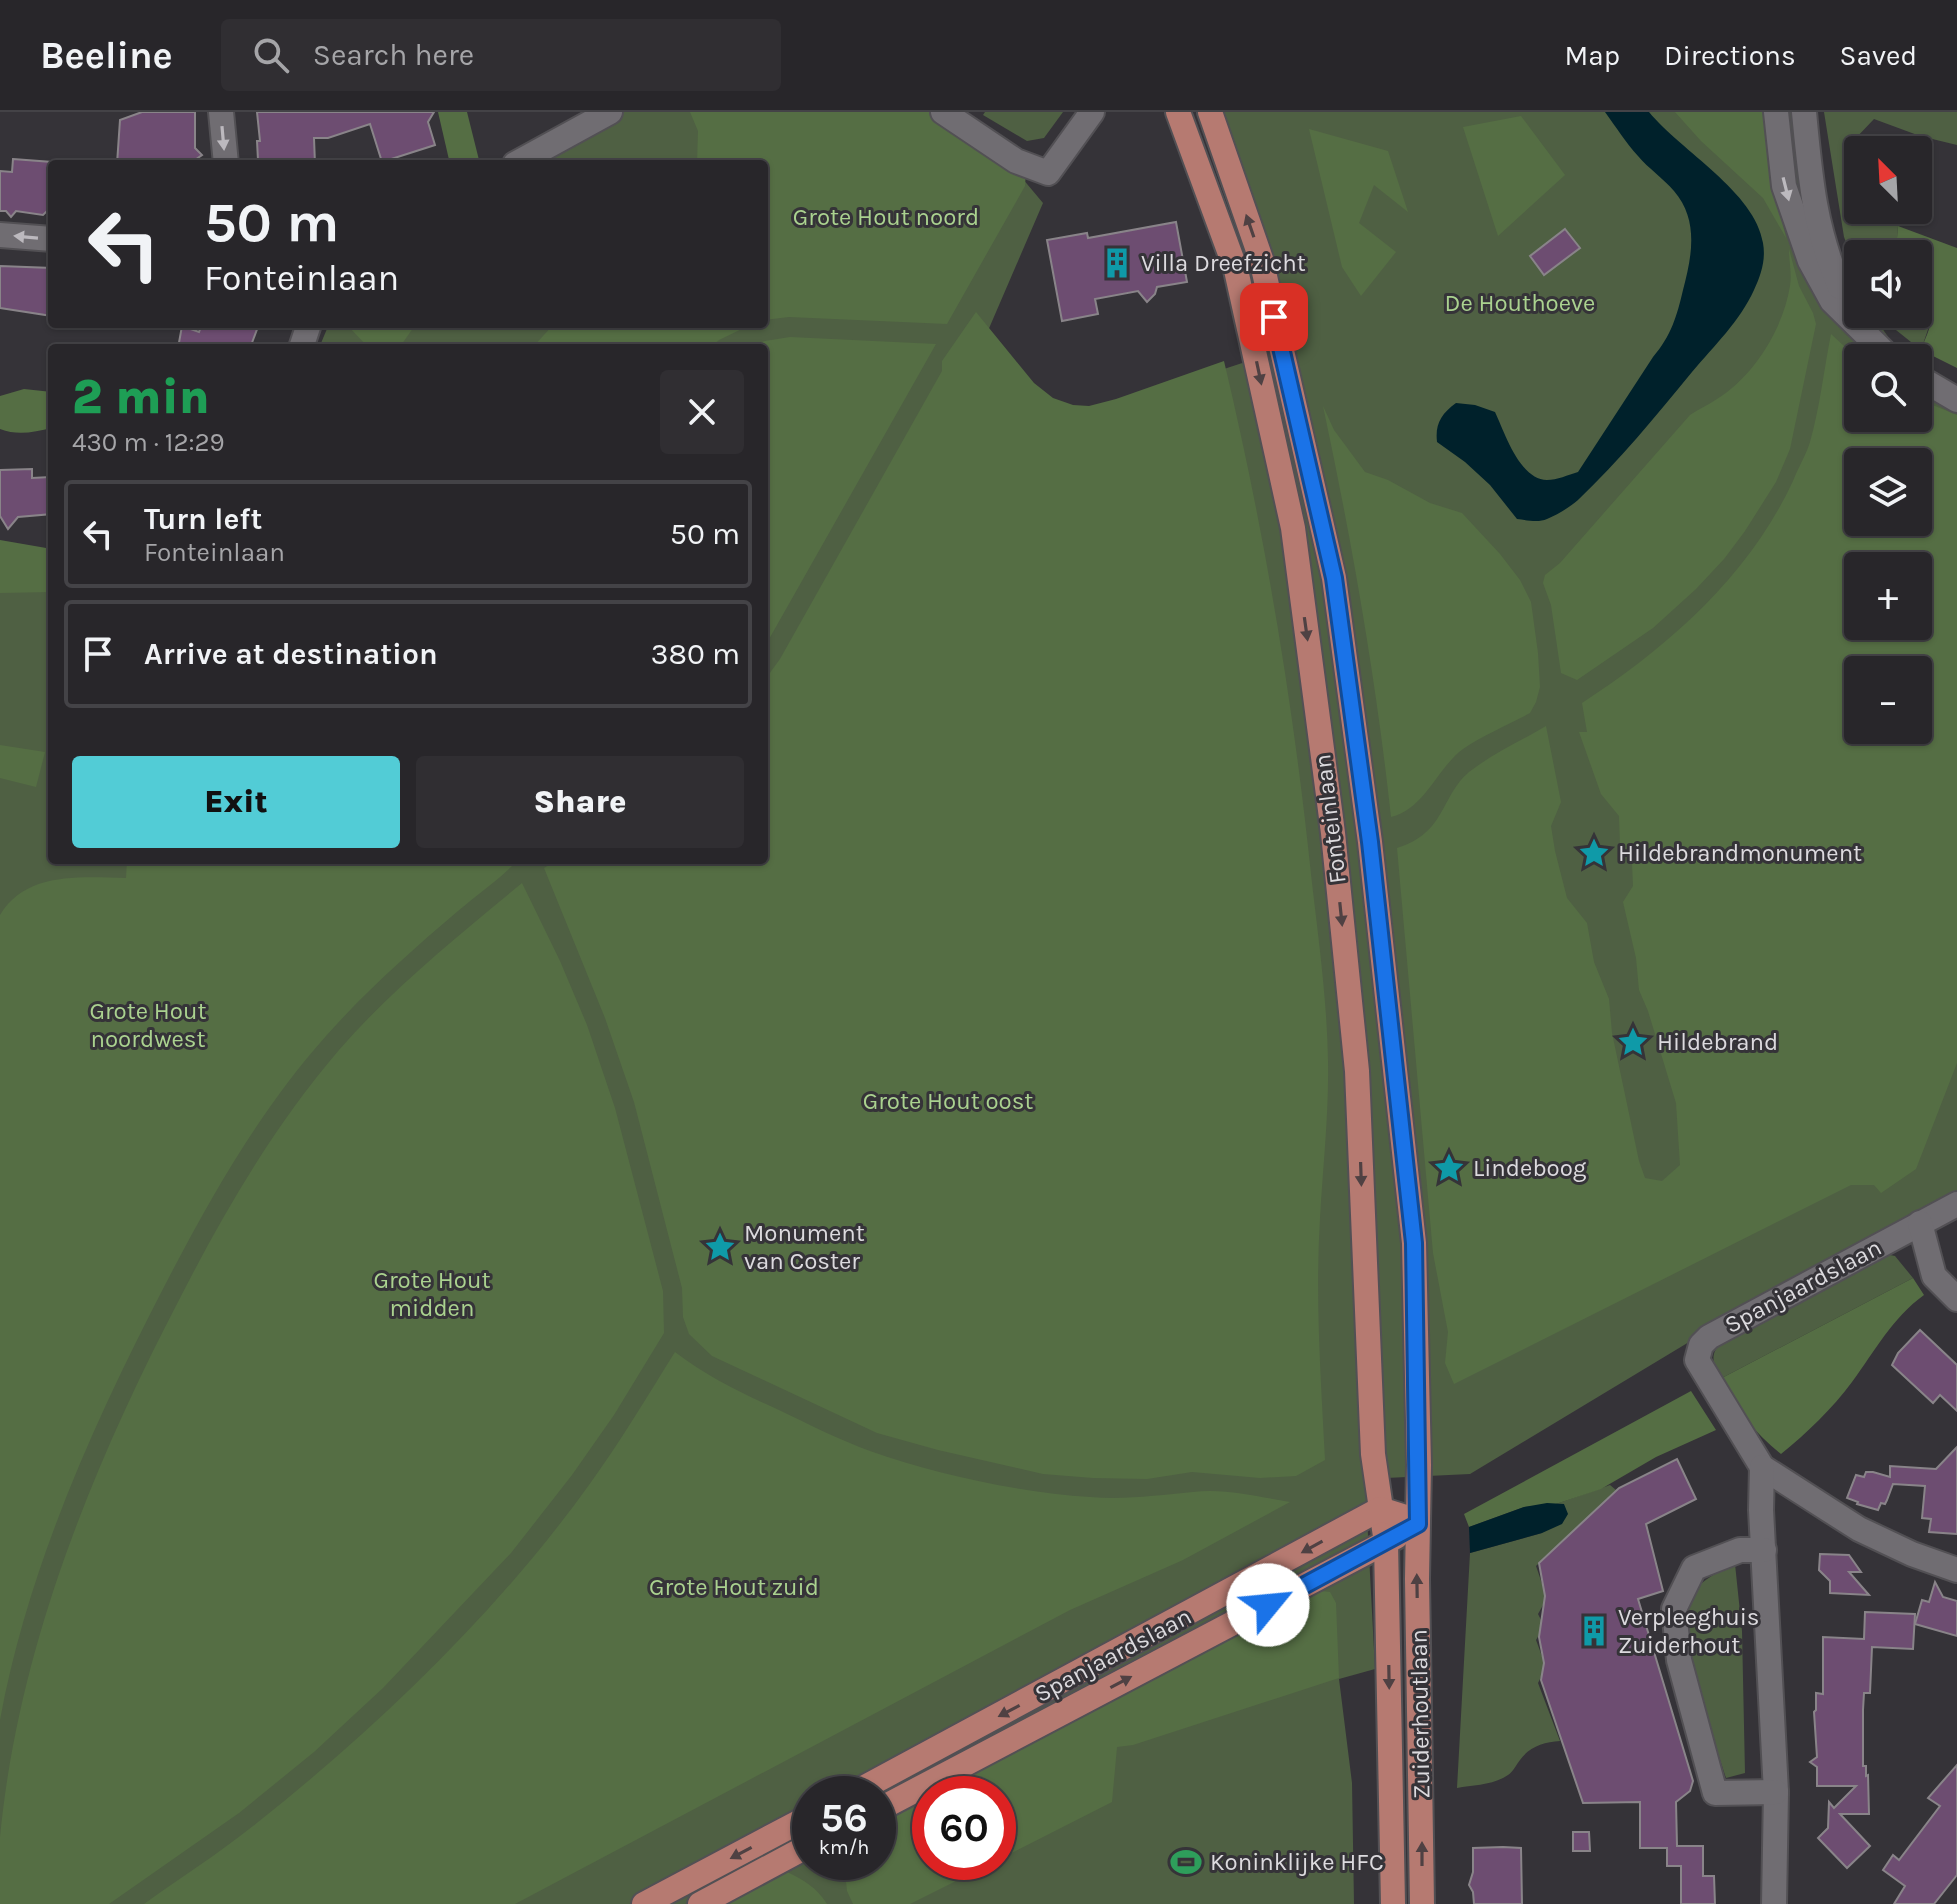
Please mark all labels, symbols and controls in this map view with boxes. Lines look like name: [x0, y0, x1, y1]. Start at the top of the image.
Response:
search box: [221, 19, 781, 91]
text: Beeline: [40, 33, 173, 78]
icon: search: [249, 33, 293, 77]
text: Search here: [313, 37, 474, 73]
text: Map: [1565, 39, 1620, 72]
text: Directions: [1664, 39, 1796, 72]
text: Saved: [1840, 39, 1917, 72]
one-way arrow: [217, 126, 230, 151]
north arrow: [1844, 136, 1932, 224]
map controls: [1844, 136, 1932, 744]
one-way arrow: [1781, 177, 1793, 202]
text: 50 m: [204, 190, 339, 255]
icon: left: [72, 192, 176, 296]
park label: Grote Hout noord: [793, 203, 979, 231]
one-way arrow: [1243, 214, 1255, 238]
one-way arrow: [13, 230, 38, 243]
button: sound: [1844, 240, 1932, 328]
building icon: Villa Dreefzicht: [1100, 246, 1134, 280]
place label: Villa Dreefzicht: [1141, 249, 1306, 277]
text: Fonteinlaan: [204, 257, 399, 299]
pin: [1240, 283, 1308, 351]
park label: De Houthoeve: [1445, 289, 1595, 317]
icon: arrive: [1252, 295, 1296, 339]
button: search: [1844, 344, 1932, 432]
one-way arrow: [1253, 361, 1266, 386]
text: 2 min: [72, 369, 210, 425]
button: close: [660, 370, 744, 454]
text: 430 m · 12:29: [72, 427, 225, 458]
button: layers: [1844, 448, 1932, 536]
text: Turn left: [144, 501, 262, 537]
icon: left: [76, 512, 120, 556]
text: 50 m: [670, 516, 740, 552]
text: Fonteinlaan: [144, 537, 285, 568]
button: +: [1844, 552, 1932, 640]
one-way arrow: [1300, 616, 1313, 641]
icon: arrive: [76, 632, 120, 676]
text: Arrive at destination: [144, 636, 438, 672]
text: 380 m: [651, 636, 740, 672]
button: −: [1844, 656, 1932, 744]
street label: Fonteinlaan: [1308, 753, 1352, 885]
button: Exit: [72, 756, 400, 848]
button: Share: [416, 756, 744, 848]
place icon: Hildebrandmonument: [1577, 836, 1611, 870]
place label: Hildebrandmonument: [1618, 839, 1862, 867]
one-way arrow: [1335, 902, 1348, 927]
park label: Grote Hout noordwest: [89, 997, 207, 1053]
place icon: Hildebrand: [1616, 1025, 1650, 1059]
place label: Hildebrand: [1657, 1028, 1778, 1056]
park label: Grote Hout oost: [863, 1087, 1033, 1115]
place icon: Lindeboog: [1432, 1151, 1466, 1185]
place label: Lindeboog: [1473, 1154, 1587, 1182]
one-way arrow: [1355, 1161, 1368, 1187]
place label: Monument van Coster: [744, 1219, 865, 1275]
place icon: Monument van Coster: [703, 1230, 737, 1264]
street label: Spanjaardslaan: [1720, 1233, 1886, 1339]
park label: Grote Hout midden: [373, 1266, 491, 1322]
one-way arrow: [1300, 1540, 1323, 1553]
position arrow: [1226, 1563, 1310, 1647]
park label: Grote Hout zuid: [649, 1573, 819, 1601]
one-way arrow: [1411, 1573, 1424, 1598]
street label: Spanjaardslaan: [1030, 1602, 1196, 1708]
place label: Verpleeghuis Zuiderhout: [1618, 1603, 1759, 1659]
building icon: Verpleeghuis Zuiderhout: [1577, 1614, 1611, 1648]
street label: Zuiderhoutlaan: [1405, 1629, 1435, 1799]
one-way arrow: [1382, 1665, 1395, 1690]
one-way arrow: [1109, 1676, 1132, 1689]
one-way arrow: [998, 1704, 1021, 1717]
speed limit sign: 60: [912, 1776, 1016, 1880]
text: 56: [820, 1794, 868, 1841]
text: km/h: [819, 1836, 869, 1859]
one-way arrow: [1416, 1841, 1428, 1866]
one-way arrow: [730, 1845, 752, 1859]
sports icon: Koninklijke HFC: [1169, 1845, 1203, 1879]
place label: Koninklijke HFC: [1210, 1848, 1384, 1876]

